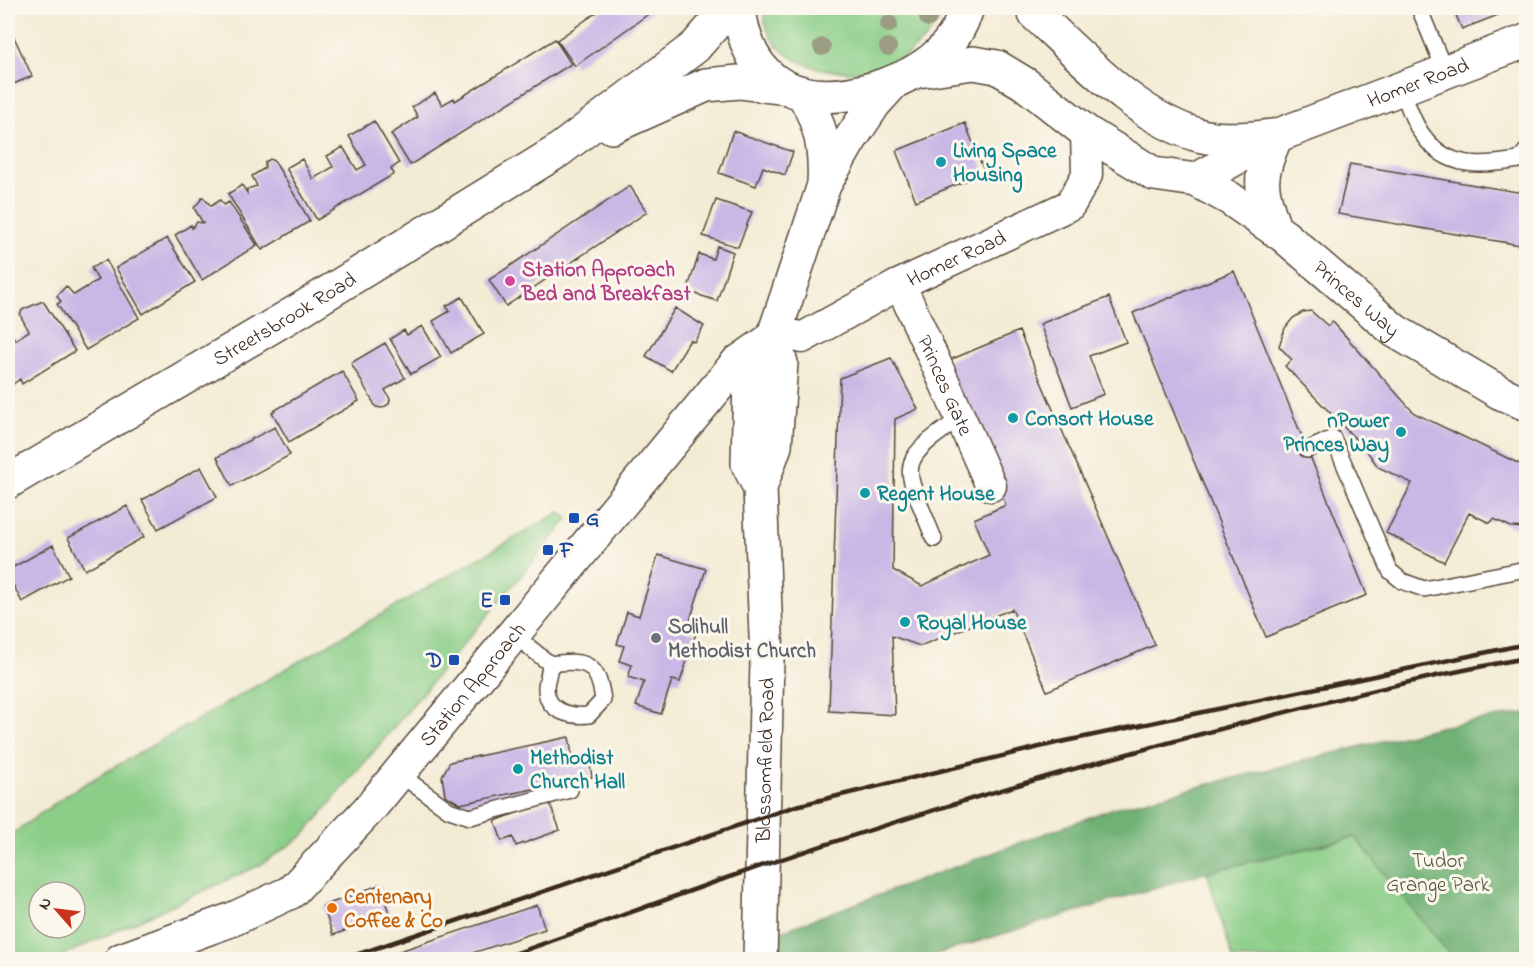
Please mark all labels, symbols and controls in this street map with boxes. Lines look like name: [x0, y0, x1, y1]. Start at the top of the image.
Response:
street label: Homer Road: [1363, 51, 1474, 117]
place label: Living Space Housing: [953, 137, 1057, 193]
marker: Living Space Housing: [934, 155, 948, 169]
street label: Homer Road: [902, 224, 1012, 296]
street label: Princes Way: [1306, 254, 1405, 347]
place label: Station Approach Bed and Breakfast: [521, 256, 692, 310]
street label: Streetsbrook Road: [208, 265, 363, 375]
marker: Station Approach Bed and Breakfast: [503, 274, 517, 288]
street label: Princes Gate: [908, 331, 980, 441]
place label: Consort House: [1025, 405, 1154, 435]
place label: nPower Princes Way: [1283, 407, 1389, 463]
marker: Consort House: [1006, 411, 1020, 425]
marker: nPower Princes Way: [1394, 425, 1408, 439]
place label: Regent House: [877, 480, 995, 512]
marker: Regent House: [858, 486, 872, 500]
place label: G: [586, 505, 599, 535]
marker: G: [567, 511, 581, 525]
place label: F: [559, 537, 574, 567]
marker: F: [541, 543, 555, 557]
place label: E: [480, 587, 493, 617]
marker: E: [498, 593, 512, 607]
place label: Royal House: [917, 609, 1027, 641]
place label: Solihull Methodist Church: [668, 613, 816, 667]
marker: Royal House: [898, 615, 912, 629]
street label: Station Approach: [413, 617, 534, 754]
marker: Solihull Methodist Church: [649, 631, 663, 645]
place label: D: [426, 647, 442, 677]
marker: D: [447, 653, 461, 667]
street label: Blossomfield Road: [750, 677, 784, 844]
place label: Methodist Church Hall: [530, 744, 626, 798]
marker: Methodist Church Hall: [511, 762, 525, 776]
park label: Tudor Grange Park: [1386, 847, 1491, 903]
north arrow: [27, 880, 87, 940]
place label: Centenary Coffee & Co: [344, 883, 443, 937]
text: N: [32, 893, 59, 914]
marker: Centenary Coffee & Co: [325, 901, 339, 915]

